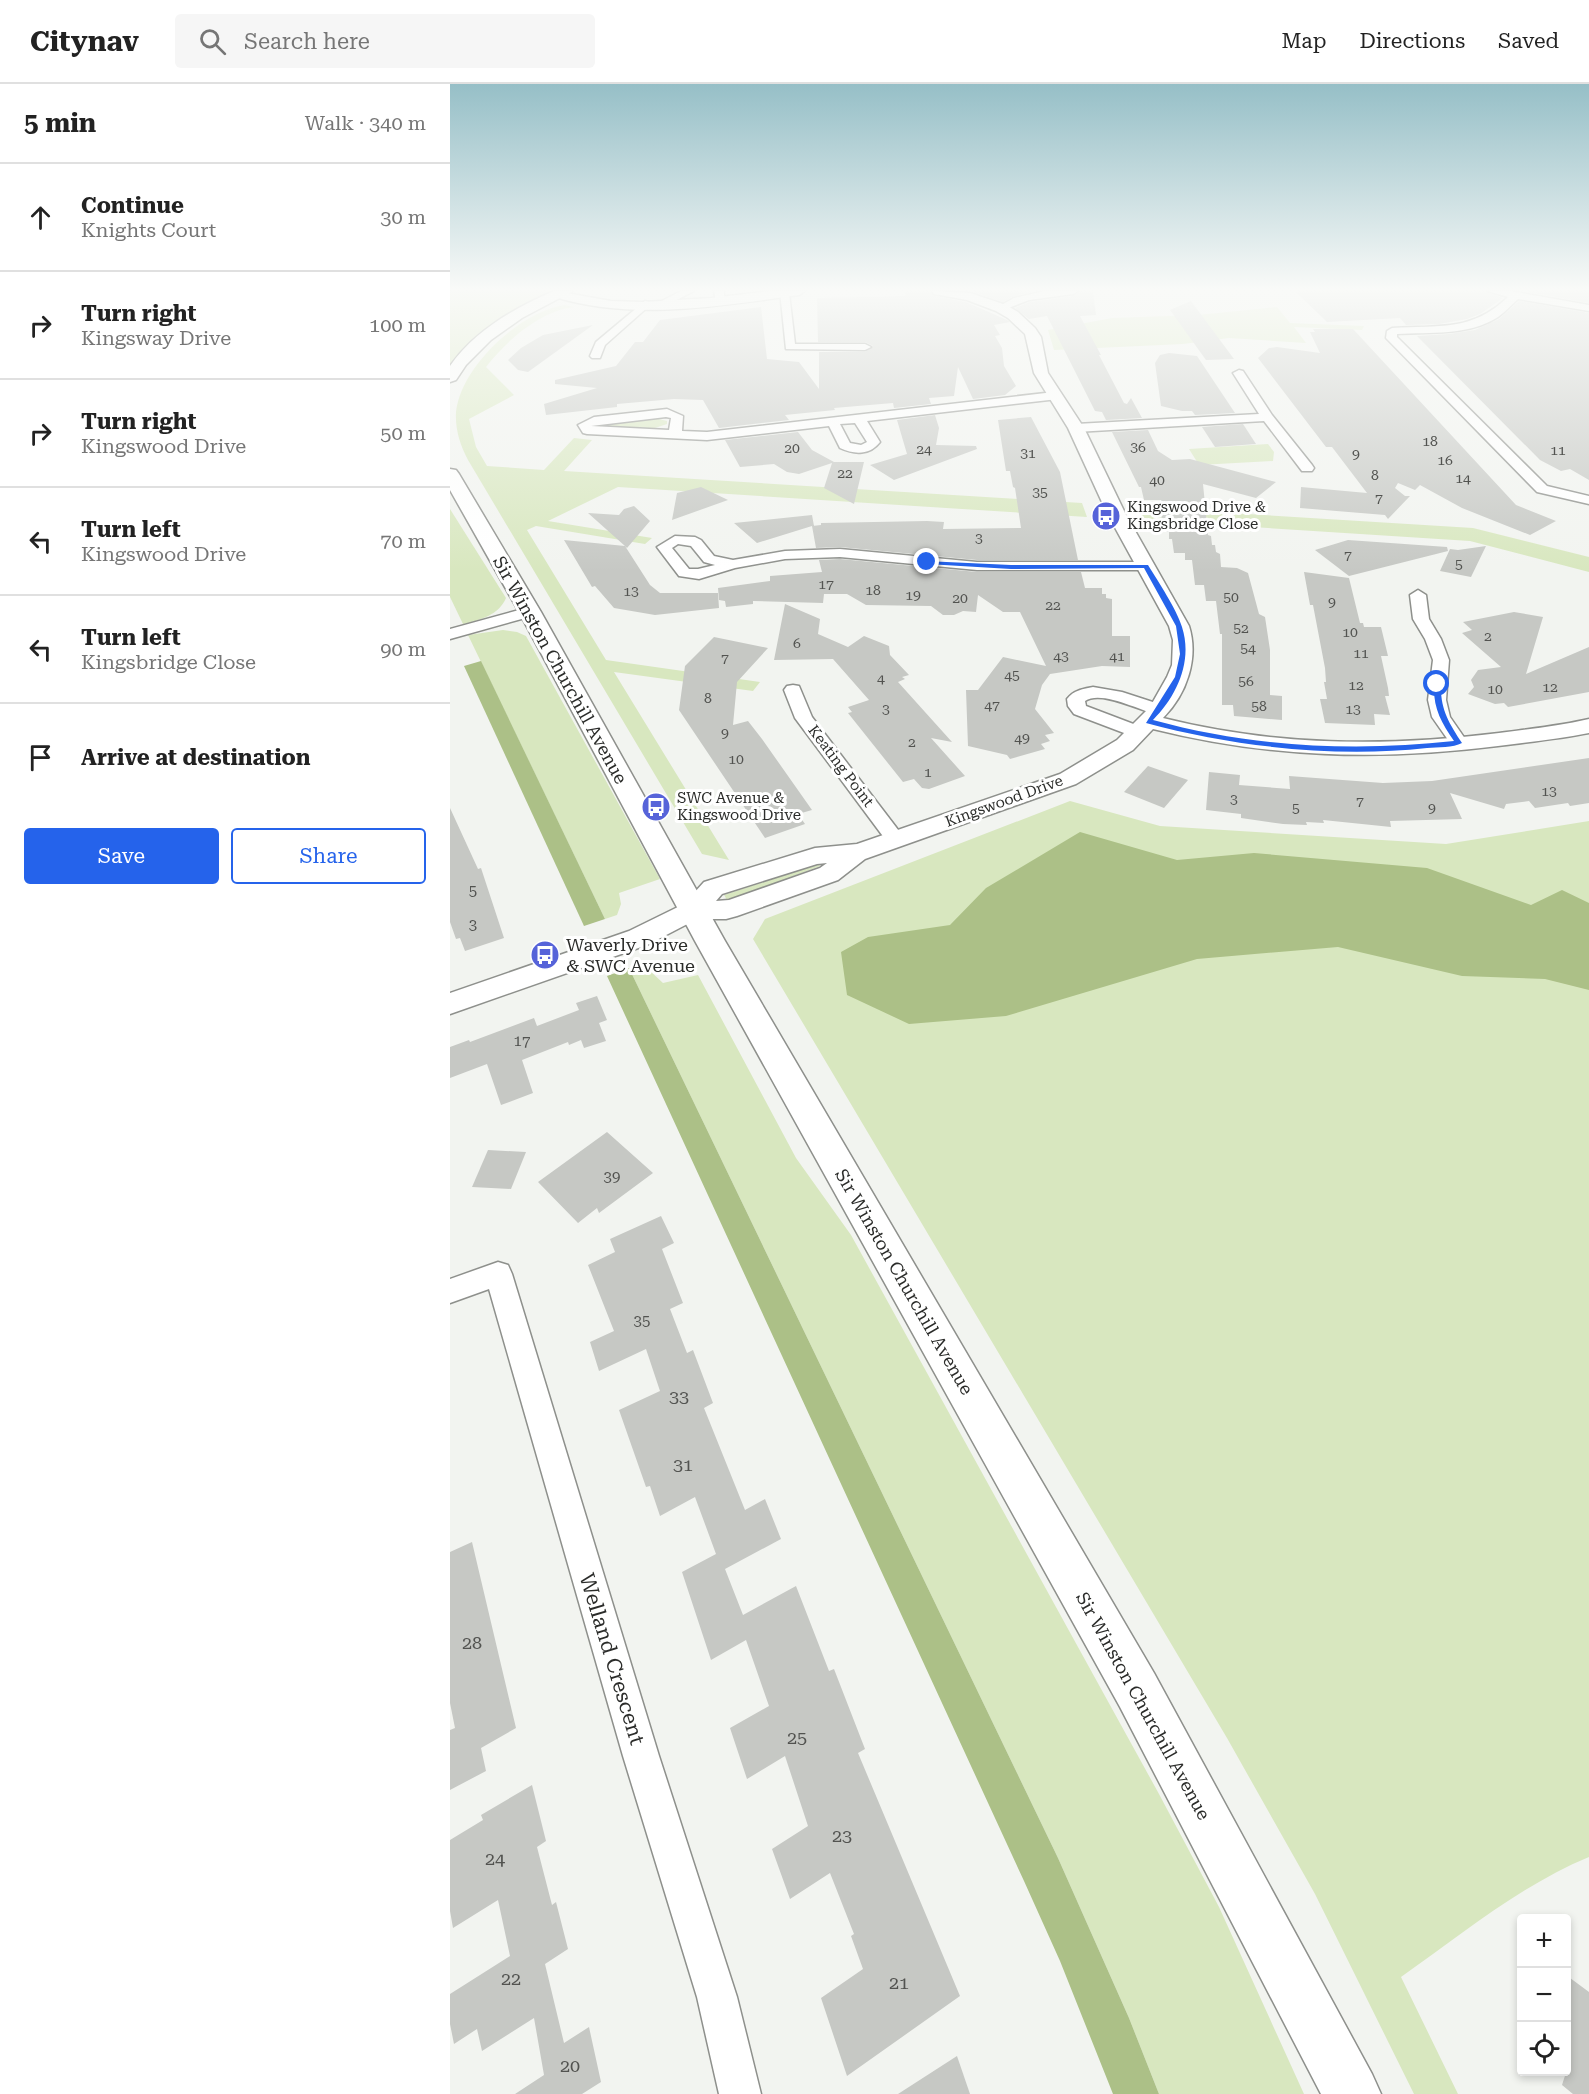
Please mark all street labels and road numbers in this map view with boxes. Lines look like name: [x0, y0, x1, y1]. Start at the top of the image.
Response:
street label: Sir Winston Churchill Avenue: [489, 552, 632, 787]
street label: Keating Point: [804, 722, 878, 811]
street label: Kingswood Drive: [943, 771, 1065, 831]
street label: Sir Winston Churchill Avenue: [831, 1165, 978, 1398]
street label: Welland Crescent: [574, 1570, 650, 1748]
street label: Sir Winston Churchill Avenue: [1072, 1588, 1215, 1823]

